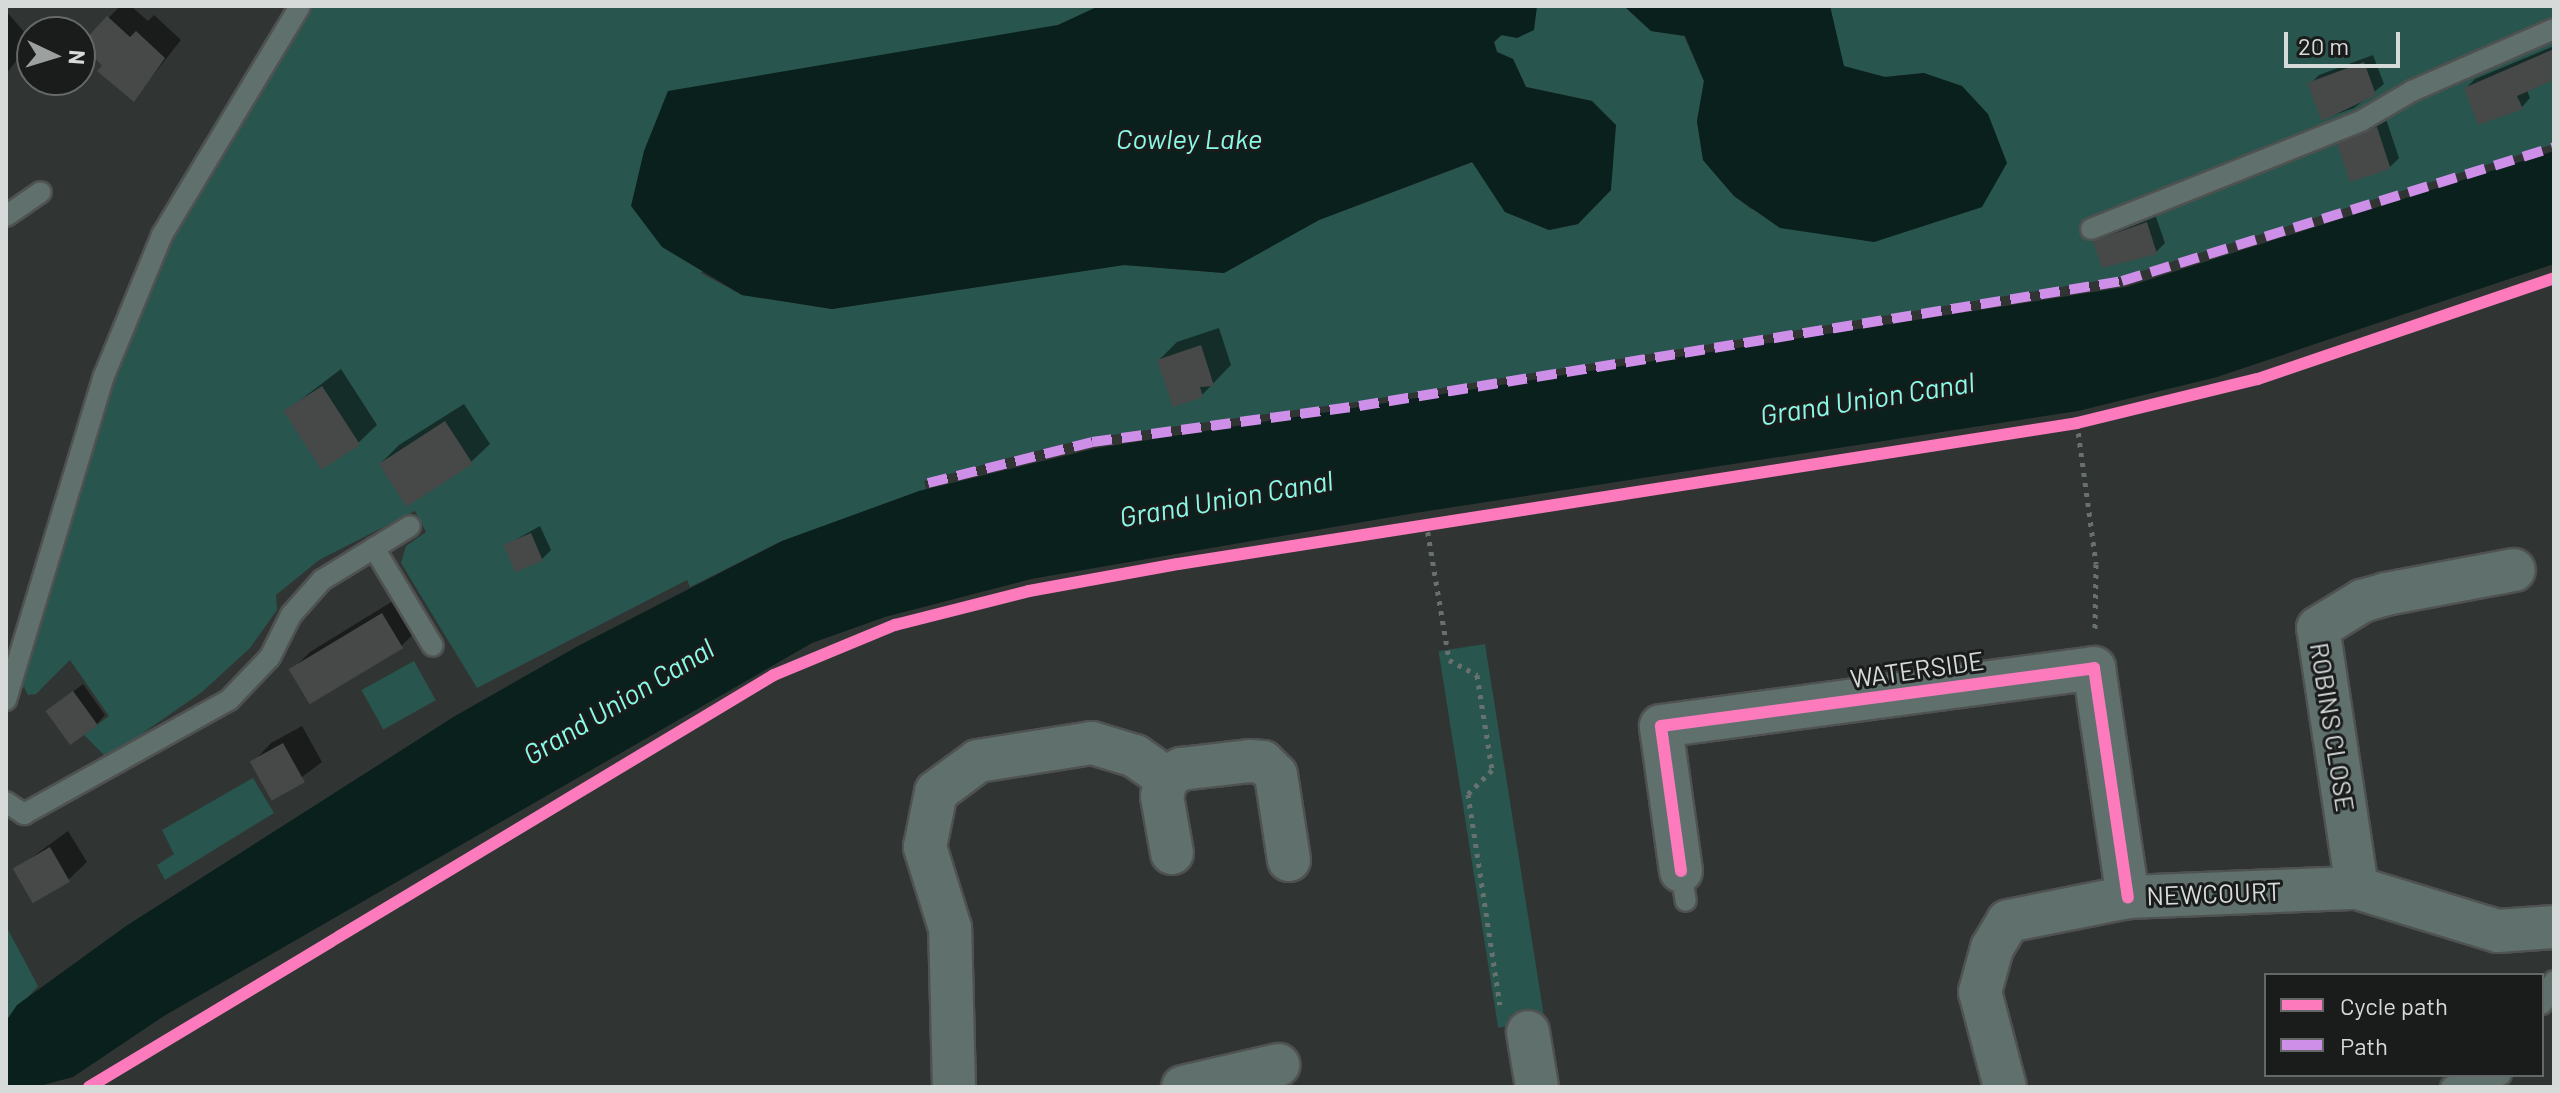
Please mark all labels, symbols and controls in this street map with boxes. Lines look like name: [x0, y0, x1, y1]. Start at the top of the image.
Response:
north arrow: [16, 16, 96, 96]
scale bar: [2288, 16, 2404, 66]
text: 20 m: [2298, 31, 2349, 60]
text: N: [64, 49, 91, 66]
water label: Cowley Lake: [1116, 121, 1262, 155]
water label: Grand Union Canal: [1757, 364, 1977, 432]
water label: Grand Union Canal: [1116, 463, 1336, 533]
water label: Grand Union Canal: [517, 631, 719, 771]
street label: ROBINS CLOSE: [2304, 640, 2362, 814]
street label: WATERSIDE: [1848, 644, 1986, 694]
street label: NEWCOURT: [2146, 875, 2282, 911]
legend: [2264, 973, 2544, 1077]
text: Cycle path: [2340, 991, 2448, 1020]
text: Path: [2340, 1031, 2388, 1060]

